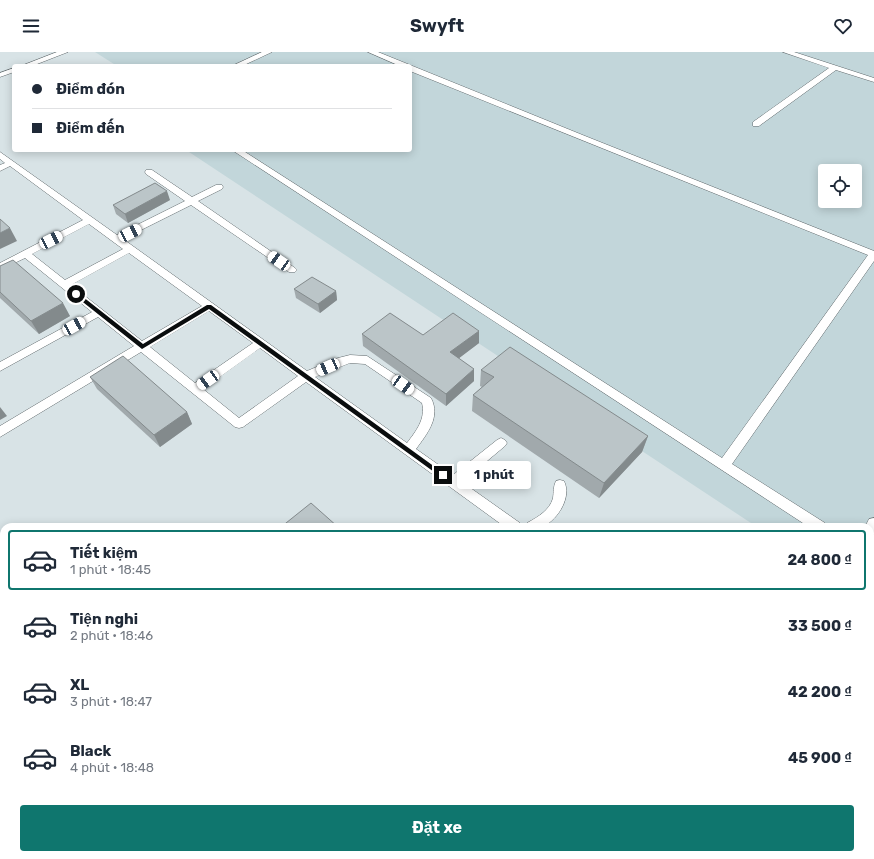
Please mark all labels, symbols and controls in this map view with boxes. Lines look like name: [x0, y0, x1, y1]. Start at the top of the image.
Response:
icon: menu: [20, 15, 42, 37]
text: Swyft: [410, 15, 464, 37]
icon: heart: [832, 15, 854, 37]
text: Điểm đón: [56, 80, 125, 98]
text: Điểm đến: [56, 119, 125, 137]
map controls: [818, 164, 862, 208]
button: locate: [818, 164, 862, 208]
car: [117, 222, 143, 244]
car: [38, 229, 64, 251]
car: [266, 249, 292, 273]
route start: [67, 285, 85, 303]
car: [61, 315, 87, 337]
car: [315, 357, 341, 377]
car: [195, 368, 221, 392]
car: [390, 373, 416, 397]
callout: 1 phút: [457, 461, 531, 489]
route end: [434, 466, 452, 484]
text: 1 phút: [474, 467, 514, 482]
icon: car: [22, 542, 58, 578]
text: Tiết kiệm: [70, 544, 138, 562]
text: 24 800 ₫: [787, 551, 852, 569]
text: 1 phút · 18:45: [70, 562, 151, 577]
icon: car: [22, 608, 58, 644]
text: Tiện nghi: [70, 610, 138, 628]
text: 33 500 ₫: [788, 617, 852, 635]
text: 2 phút · 18:46: [70, 628, 153, 643]
icon: car: [22, 674, 58, 710]
text: XL: [70, 676, 89, 694]
text: 42 200 ₫: [788, 683, 852, 701]
text: 3 phút · 18:47: [70, 694, 152, 709]
icon: car: [22, 740, 58, 776]
text: Black: [70, 742, 111, 760]
text: 45 900 ₫: [788, 749, 852, 767]
text: 4 phút · 18:48: [70, 760, 154, 775]
button: Đặt xe: [20, 805, 854, 851]

